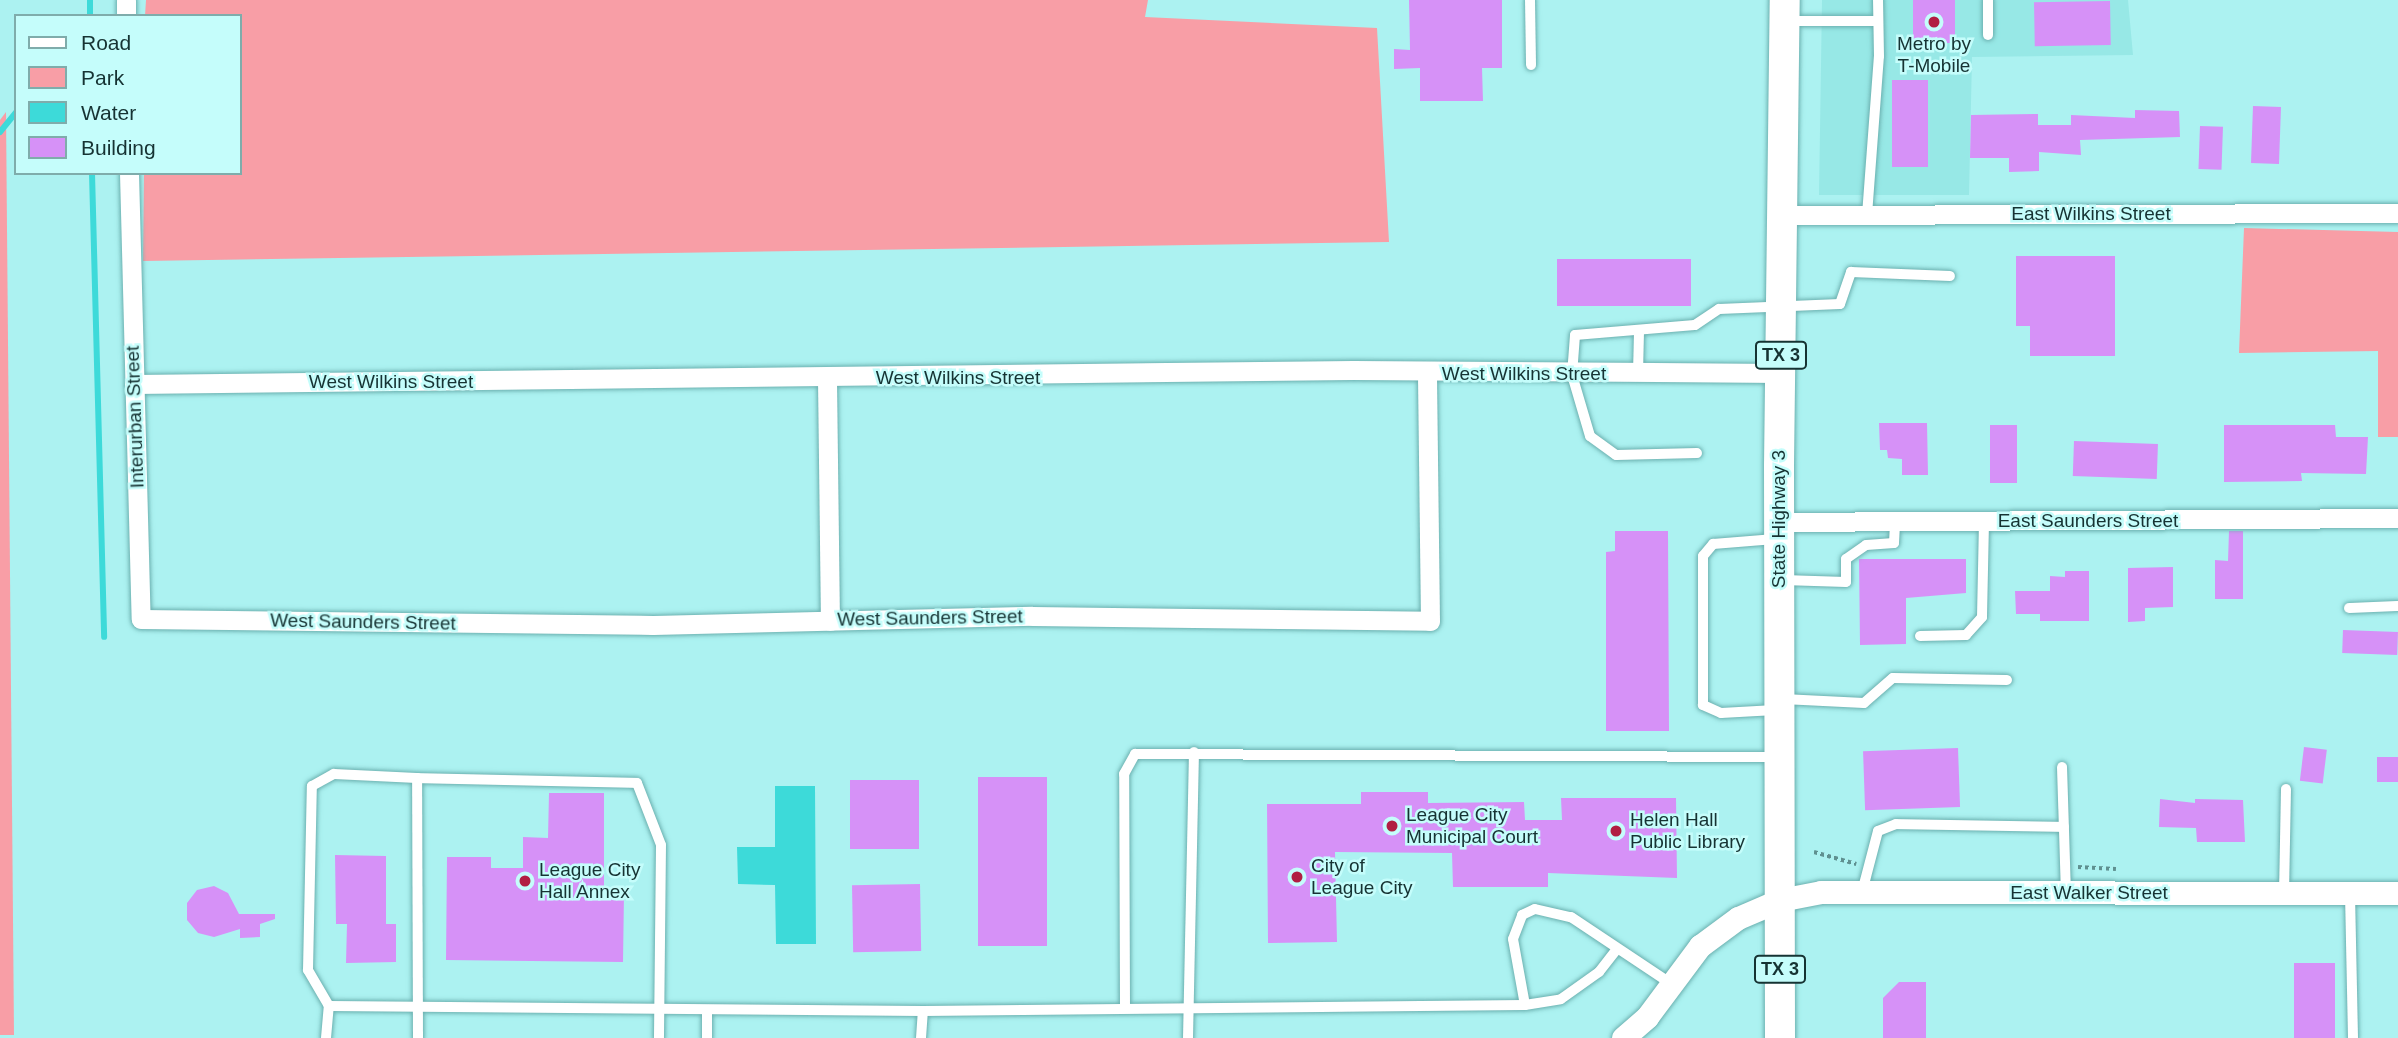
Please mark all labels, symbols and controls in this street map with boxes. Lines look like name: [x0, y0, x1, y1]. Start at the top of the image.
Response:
legend: [14, 14, 242, 175]
marker: Metro by T-Mobile: [1926, 14, 1942, 30]
text: Road: [81, 31, 131, 54]
place label: Metro by T-Mobile: [1897, 33, 1971, 77]
text: Park: [81, 66, 124, 89]
text: Water: [81, 101, 136, 124]
text: Building: [81, 136, 156, 159]
street label: East Wilkins Street: [2011, 203, 2171, 225]
road number: TX 3: [1755, 340, 1807, 370]
street label: Interurban Street: [121, 345, 149, 489]
street label: West Wilkins Street: [1442, 363, 1606, 385]
street label: West Wilkins Street: [876, 367, 1040, 389]
street label: West Wilkins Street: [309, 371, 473, 393]
street label: State Highway 3: [1768, 450, 1790, 588]
street label: East Saunders Street: [1998, 510, 2178, 532]
street label: West Saunders Street: [837, 605, 1023, 631]
street label: West Saunders Street: [270, 609, 456, 635]
place label: League City Municipal Court: [1406, 804, 1538, 848]
place label: Helen Hall Public Library: [1630, 809, 1745, 853]
marker: League City Municipal Court: [1384, 818, 1400, 834]
marker: Helen Hall Public Library: [1608, 823, 1624, 839]
place label: City of League City: [1311, 855, 1412, 899]
place label: League City Hall Annex: [539, 859, 640, 903]
marker: City of League City: [1289, 869, 1305, 885]
marker: League City Hall Annex: [517, 873, 533, 889]
street label: East Walker Street: [2010, 882, 2168, 904]
road number: TX 3: [1754, 954, 1806, 984]

